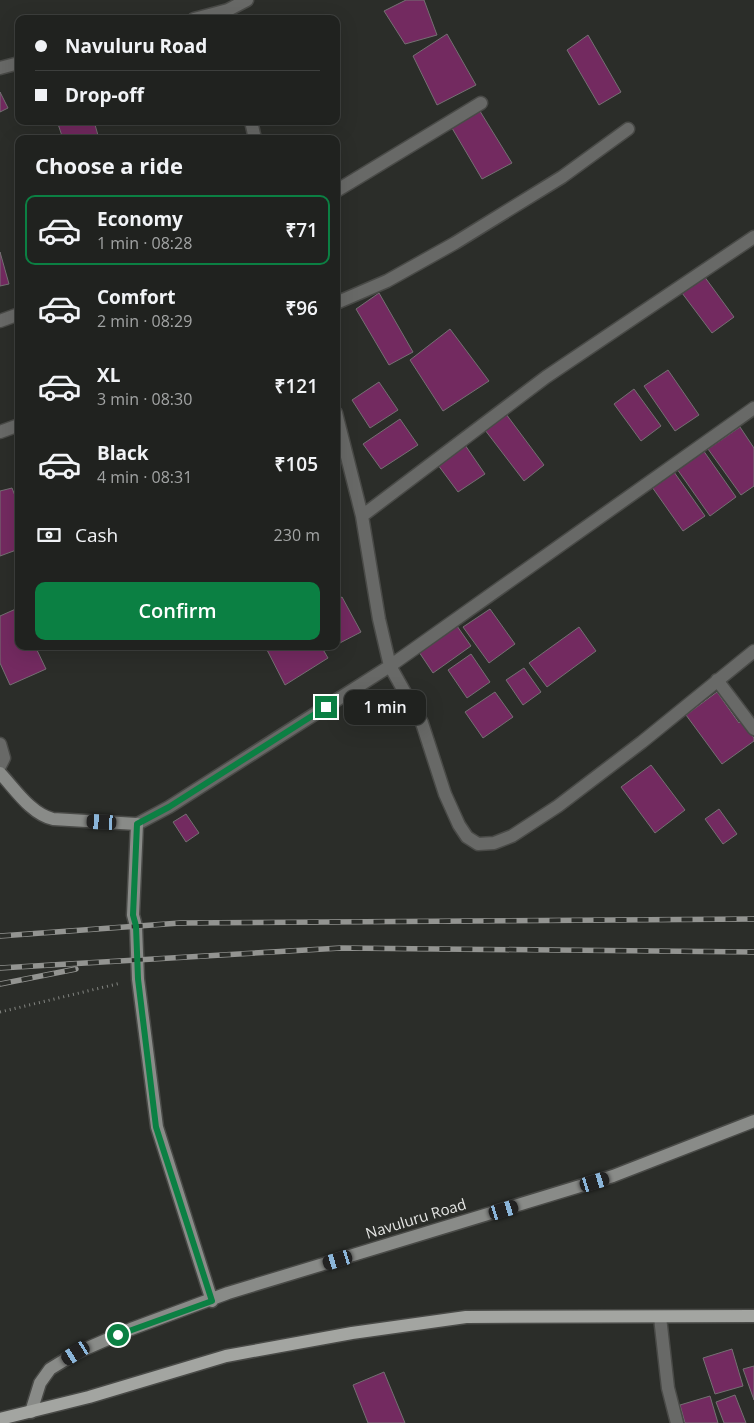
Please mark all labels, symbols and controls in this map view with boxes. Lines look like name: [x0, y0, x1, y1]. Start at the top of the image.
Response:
text: Navuluru Road: [65, 33, 207, 59]
text: Drop-off: [65, 82, 144, 108]
text: Choose a ride: [35, 150, 183, 180]
text: Economy: [97, 206, 183, 232]
icon: car: [37, 208, 82, 253]
text: ₹71: [285, 217, 318, 243]
text: 1 min · 08:28: [97, 232, 192, 254]
text: Comfort: [97, 284, 176, 310]
icon: car: [37, 286, 82, 331]
text: ₹96: [285, 295, 318, 321]
text: 2 min · 08:29: [97, 310, 192, 332]
text: XL: [97, 362, 120, 388]
icon: car: [37, 364, 82, 409]
text: ₹121: [275, 373, 318, 399]
text: 3 min · 08:30: [97, 388, 192, 410]
text: Black: [97, 440, 149, 466]
icon: car: [37, 442, 82, 487]
text: ₹105: [275, 451, 318, 477]
text: 4 min · 08:31: [97, 466, 192, 488]
icon: cash: [35, 521, 63, 549]
text: Cash: [75, 522, 118, 548]
text: 230 m: [274, 524, 320, 546]
button: Confirm: [35, 582, 320, 640]
callout: 1 min: [344, 690, 426, 724]
route end: [315, 696, 337, 718]
text: 1 min: [363, 696, 407, 718]
car: [86, 814, 117, 830]
car: [578, 1170, 611, 1194]
street label: Navuluru Road: [363, 1193, 469, 1243]
car: [487, 1198, 520, 1222]
car: [321, 1248, 354, 1272]
route start: [107, 1324, 129, 1346]
car: [59, 1339, 92, 1367]

